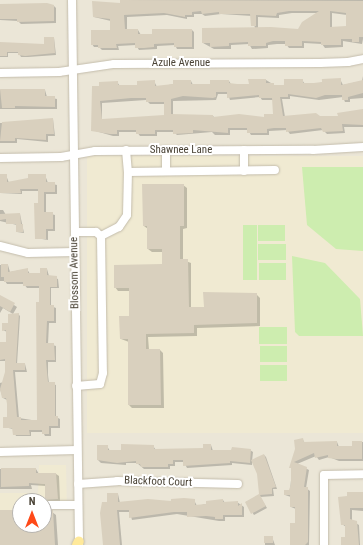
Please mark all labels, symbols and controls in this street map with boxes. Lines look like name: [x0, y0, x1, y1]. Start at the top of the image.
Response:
street label: Azule Avenue: [152, 56, 210, 70]
street label: Shawnee Lane: [150, 143, 212, 157]
street label: Blossom Avenue: [68, 237, 82, 309]
street label: Blackfoot Court: [124, 474, 192, 490]
north arrow: [12, 493, 52, 533]
text: N: [29, 495, 35, 508]

